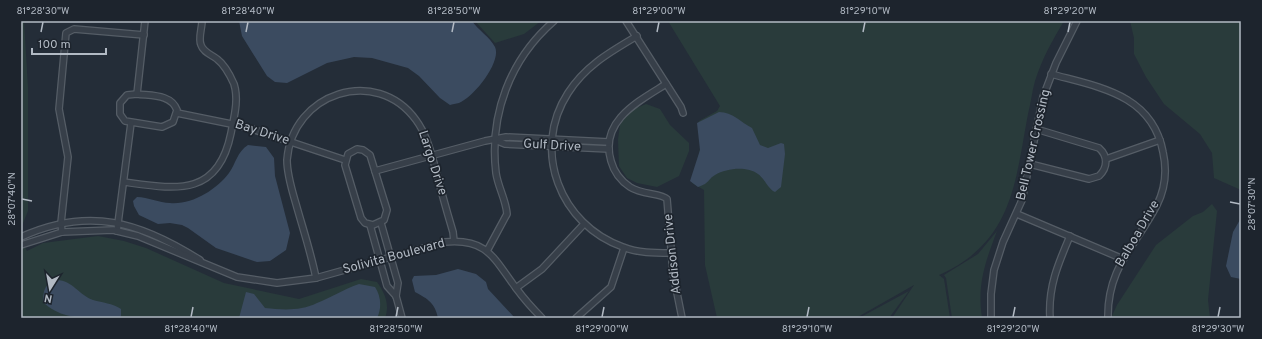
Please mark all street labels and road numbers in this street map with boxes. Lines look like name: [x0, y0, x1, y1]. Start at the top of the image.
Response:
street label: Bell Tower Crossing: [1013, 88, 1055, 202]
street label: Bay Drive: [233, 117, 291, 149]
street label: Largo Drive: [414, 128, 450, 198]
street label: Gulf Drive: [523, 136, 581, 156]
street label: Balboa Drive: [1112, 198, 1164, 270]
street label: Addison Drive: [661, 213, 685, 295]
street label: Solivita Boulevard: [341, 236, 447, 278]

